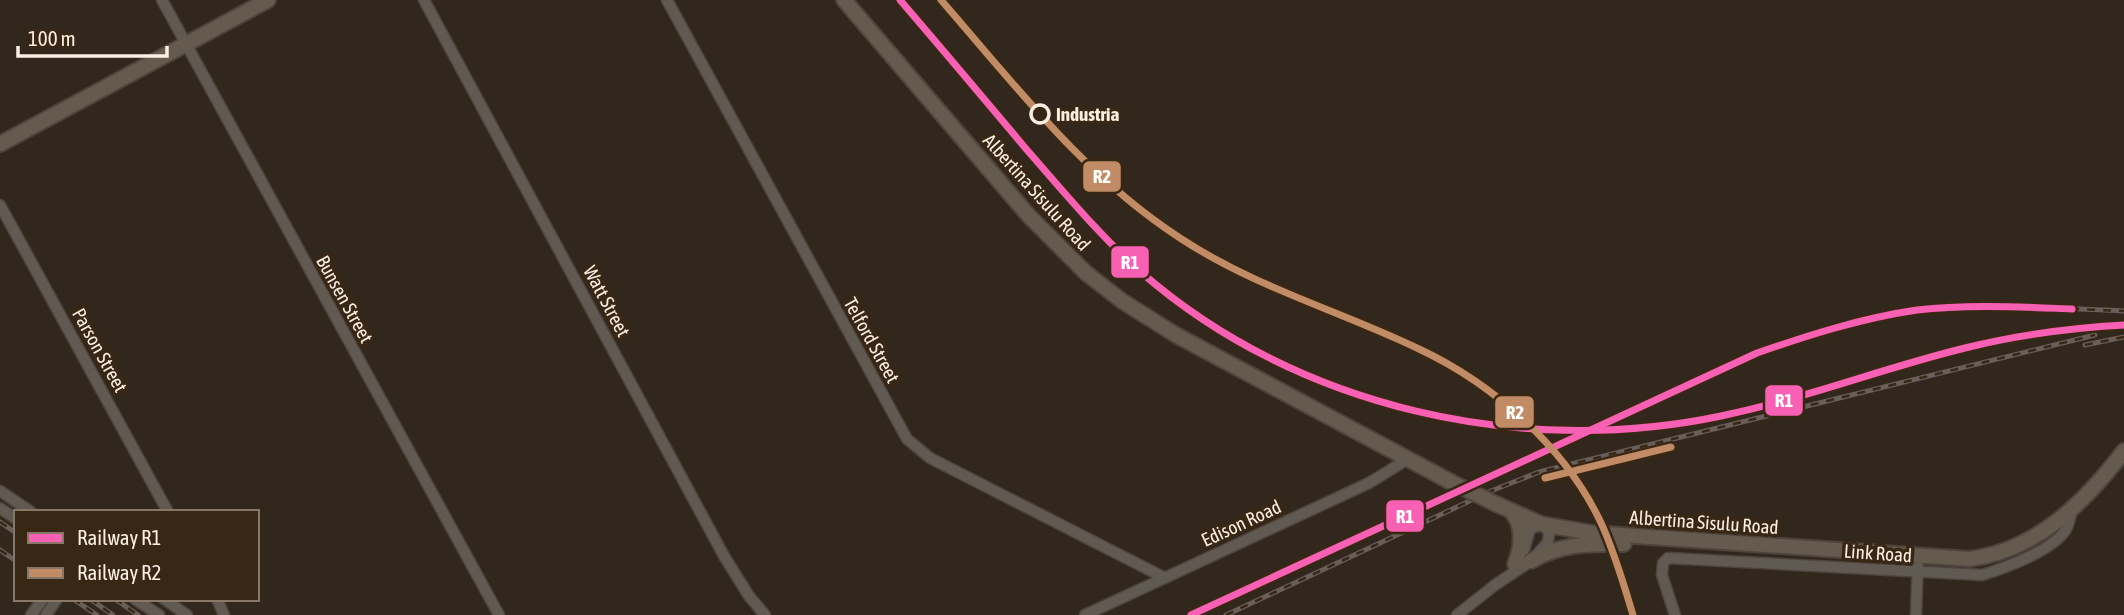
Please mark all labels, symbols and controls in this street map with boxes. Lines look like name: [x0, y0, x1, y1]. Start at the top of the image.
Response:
scale bar: [18, 14, 166, 58]
text: 100 m: [28, 26, 76, 50]
place label: Industria: [1056, 103, 1119, 125]
marker: Industria: [1030, 104, 1050, 124]
street label: Albertina Sisulu Road: [979, 129, 1095, 255]
line badge: R2: [1082, 160, 1122, 193]
text: R2: [1093, 165, 1111, 187]
line badge: R1: [1110, 245, 1150, 279]
text: R1: [1121, 251, 1139, 273]
street label: Bunsen Street: [312, 252, 378, 346]
street label: Watt Street: [579, 262, 635, 340]
street label: Telford Street: [840, 294, 904, 386]
street label: Parson Street: [68, 304, 132, 396]
line badge: R1: [1764, 384, 1804, 417]
text: R1: [1775, 389, 1793, 411]
line badge: R2: [1494, 395, 1535, 429]
text: R2: [1506, 401, 1524, 423]
street label: Edison Road: [1198, 495, 1284, 551]
line badge: R1: [1385, 499, 1425, 533]
text: R1: [1396, 505, 1414, 527]
street label: Albertina Sisulu Road: [1629, 506, 1779, 538]
legend: [14, 510, 259, 601]
text: Railway R1: [77, 525, 161, 549]
street label: Link Road: [1843, 540, 1913, 566]
text: Railway R2: [77, 560, 161, 584]

